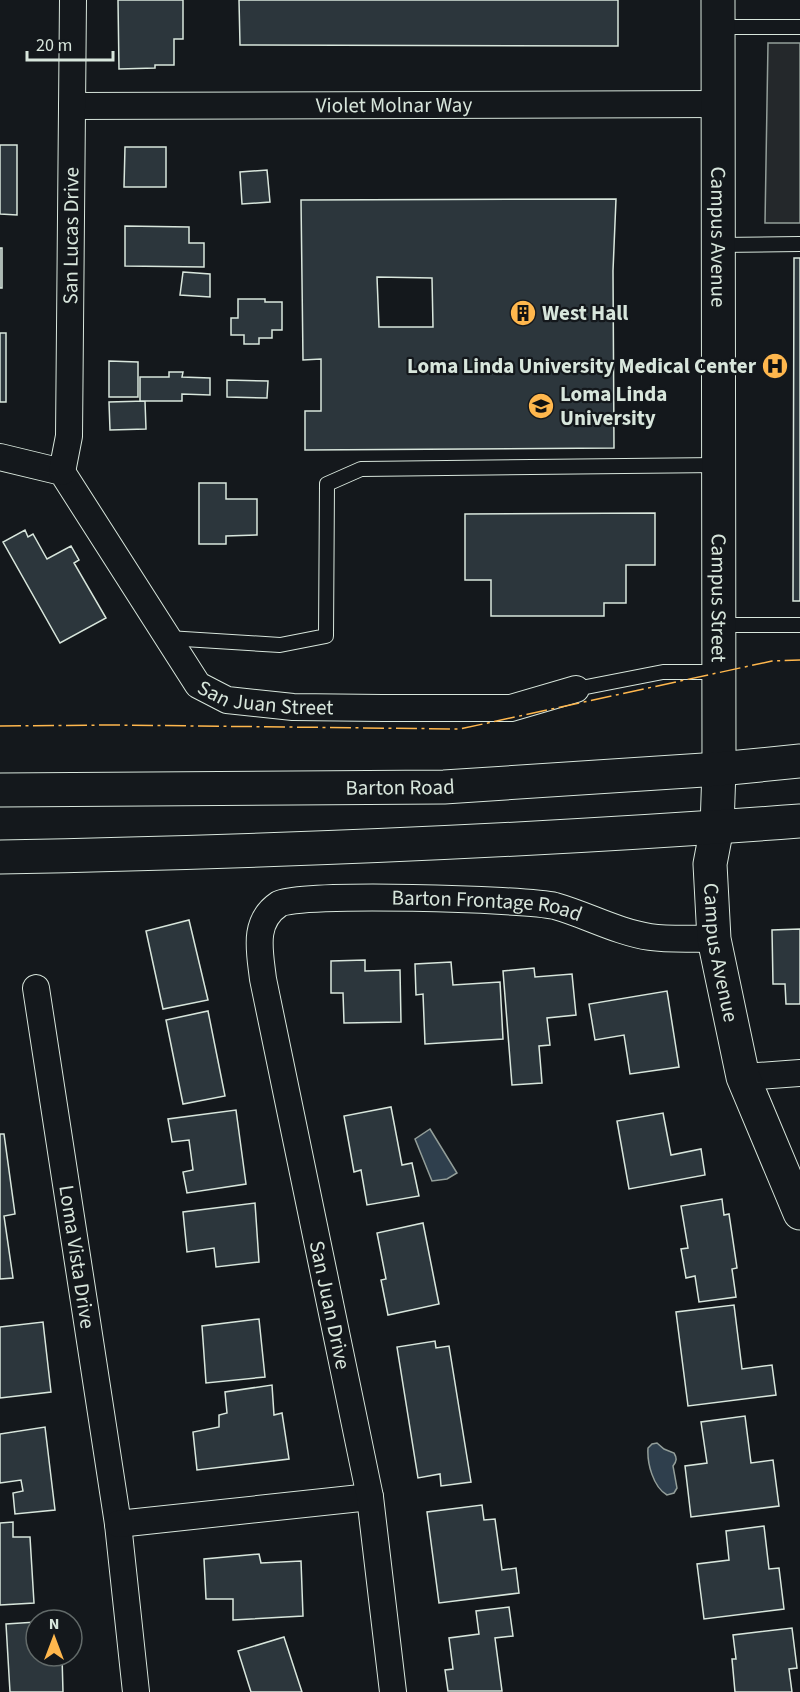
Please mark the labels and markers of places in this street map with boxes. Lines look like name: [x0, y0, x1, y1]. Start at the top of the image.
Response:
building icon: West Hall: [508, 298, 538, 328]
place label: West Hall: [542, 298, 628, 328]
place label: Loma Linda University Medical Center: [407, 351, 757, 381]
hospital icon: Loma Linda University Medical Center: [760, 351, 790, 381]
place label: Loma Linda University: [560, 379, 667, 433]
school or university icon: Loma Linda University: [526, 391, 556, 421]

